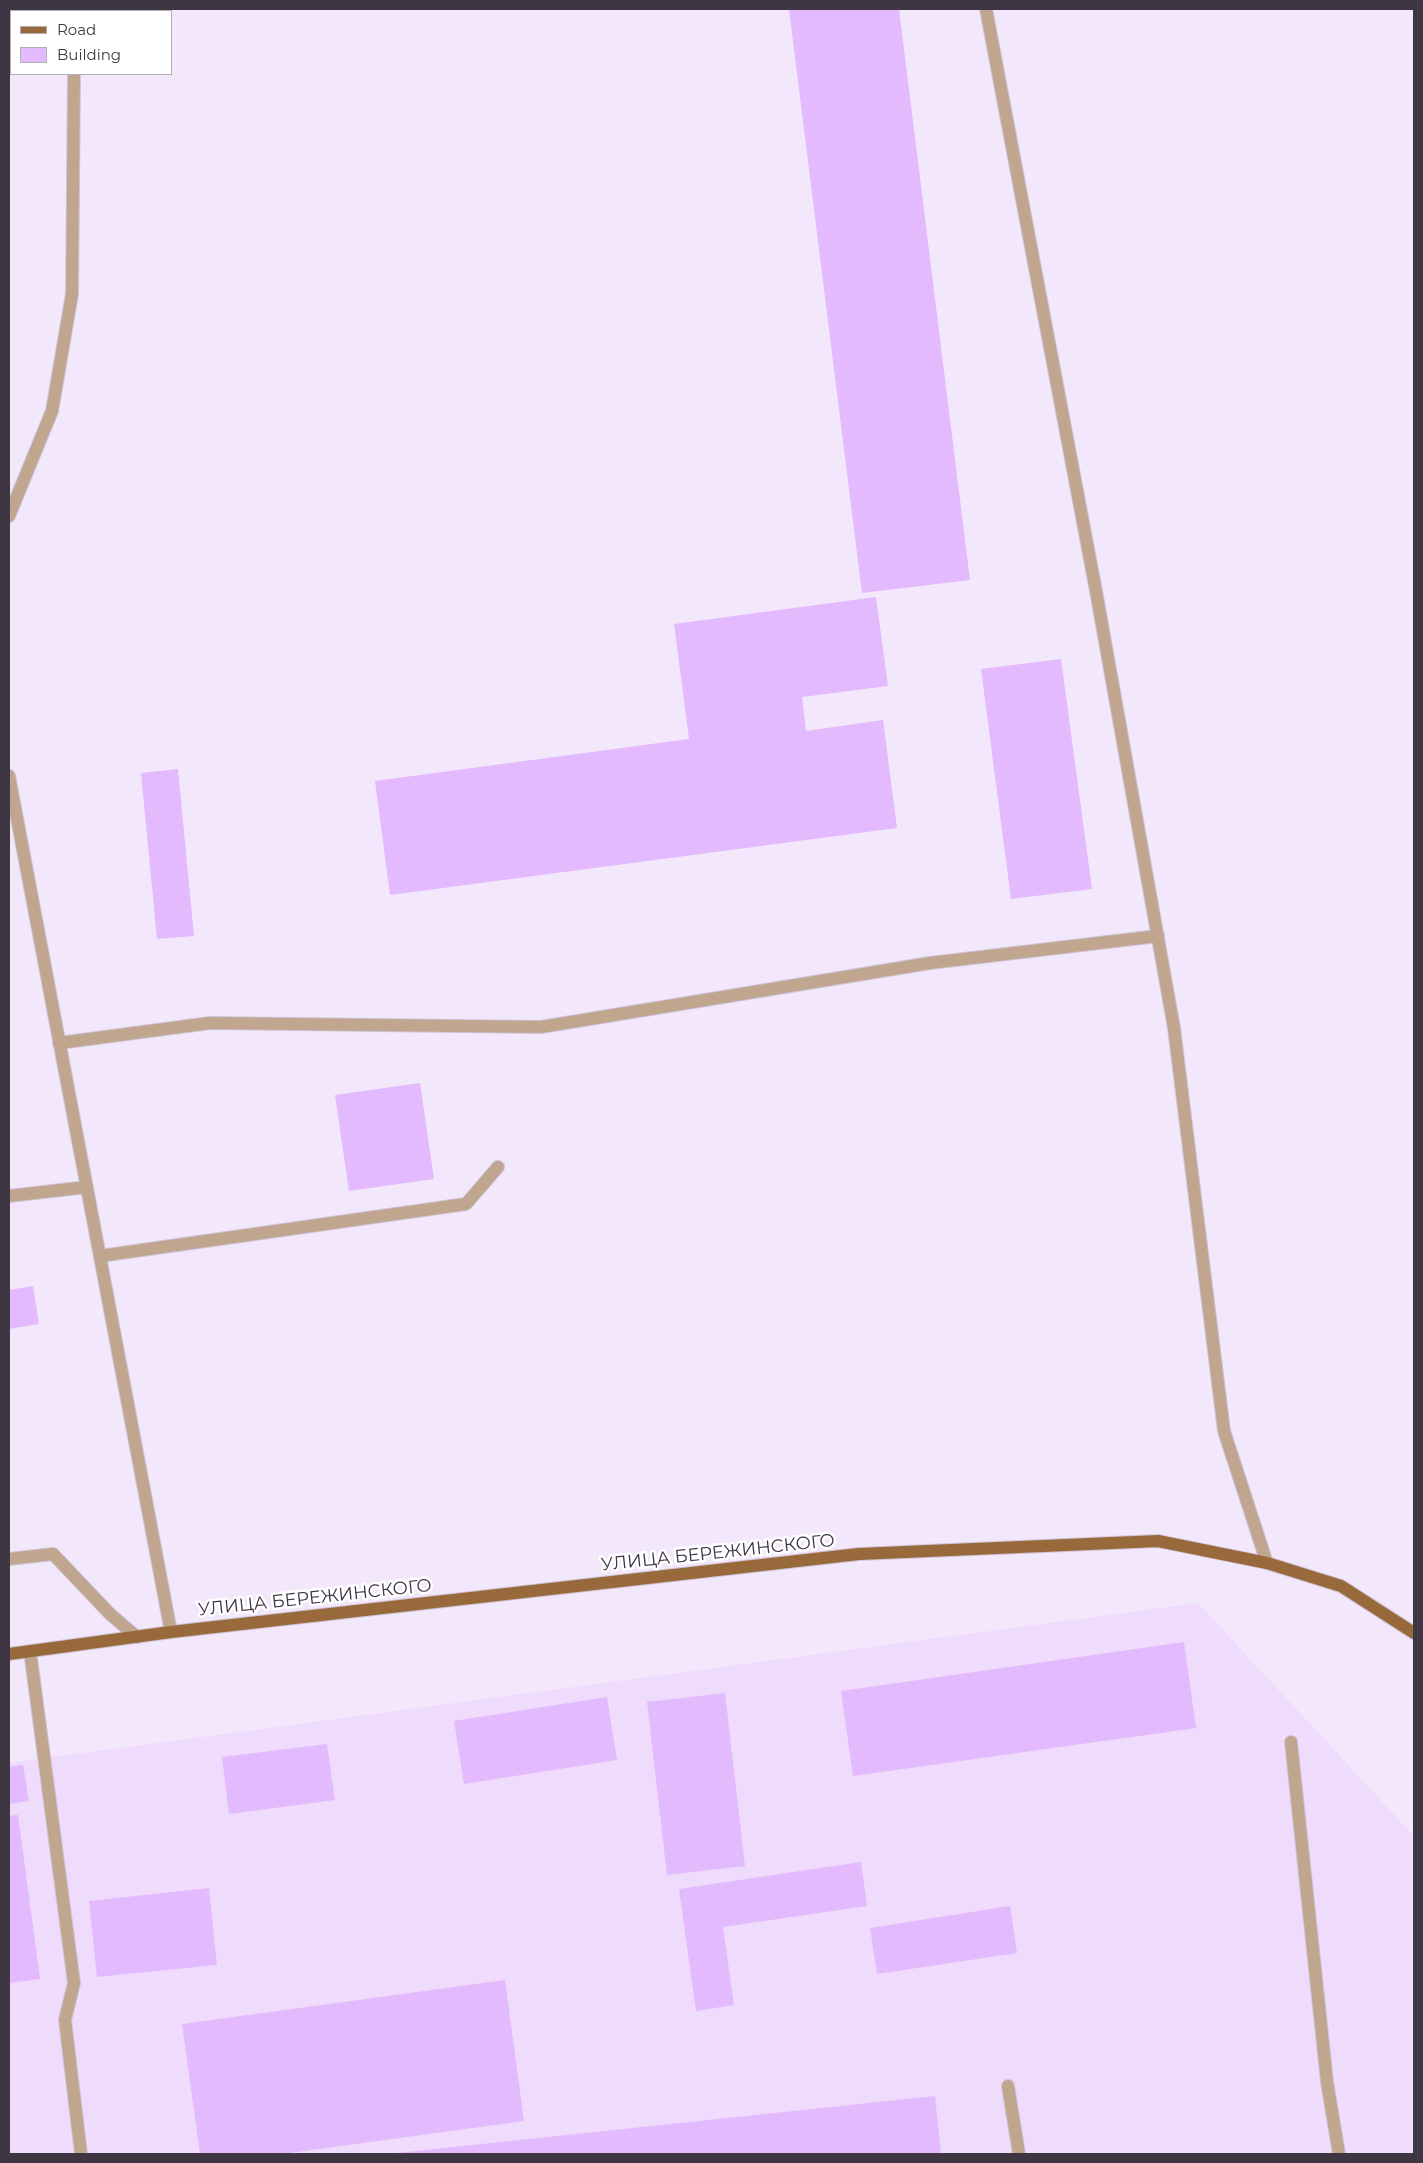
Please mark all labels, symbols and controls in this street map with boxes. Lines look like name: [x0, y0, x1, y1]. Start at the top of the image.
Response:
legend: [10, 10, 172, 75]
text: Road: [57, 20, 96, 39]
text: Building: [57, 45, 121, 64]
street label: УЛИЦА БЕРЕЖИНСКОГО: [600, 1530, 836, 1576]
street label: УЛИЦА БЕРЕЖИНСКОГО: [197, 1575, 433, 1621]

